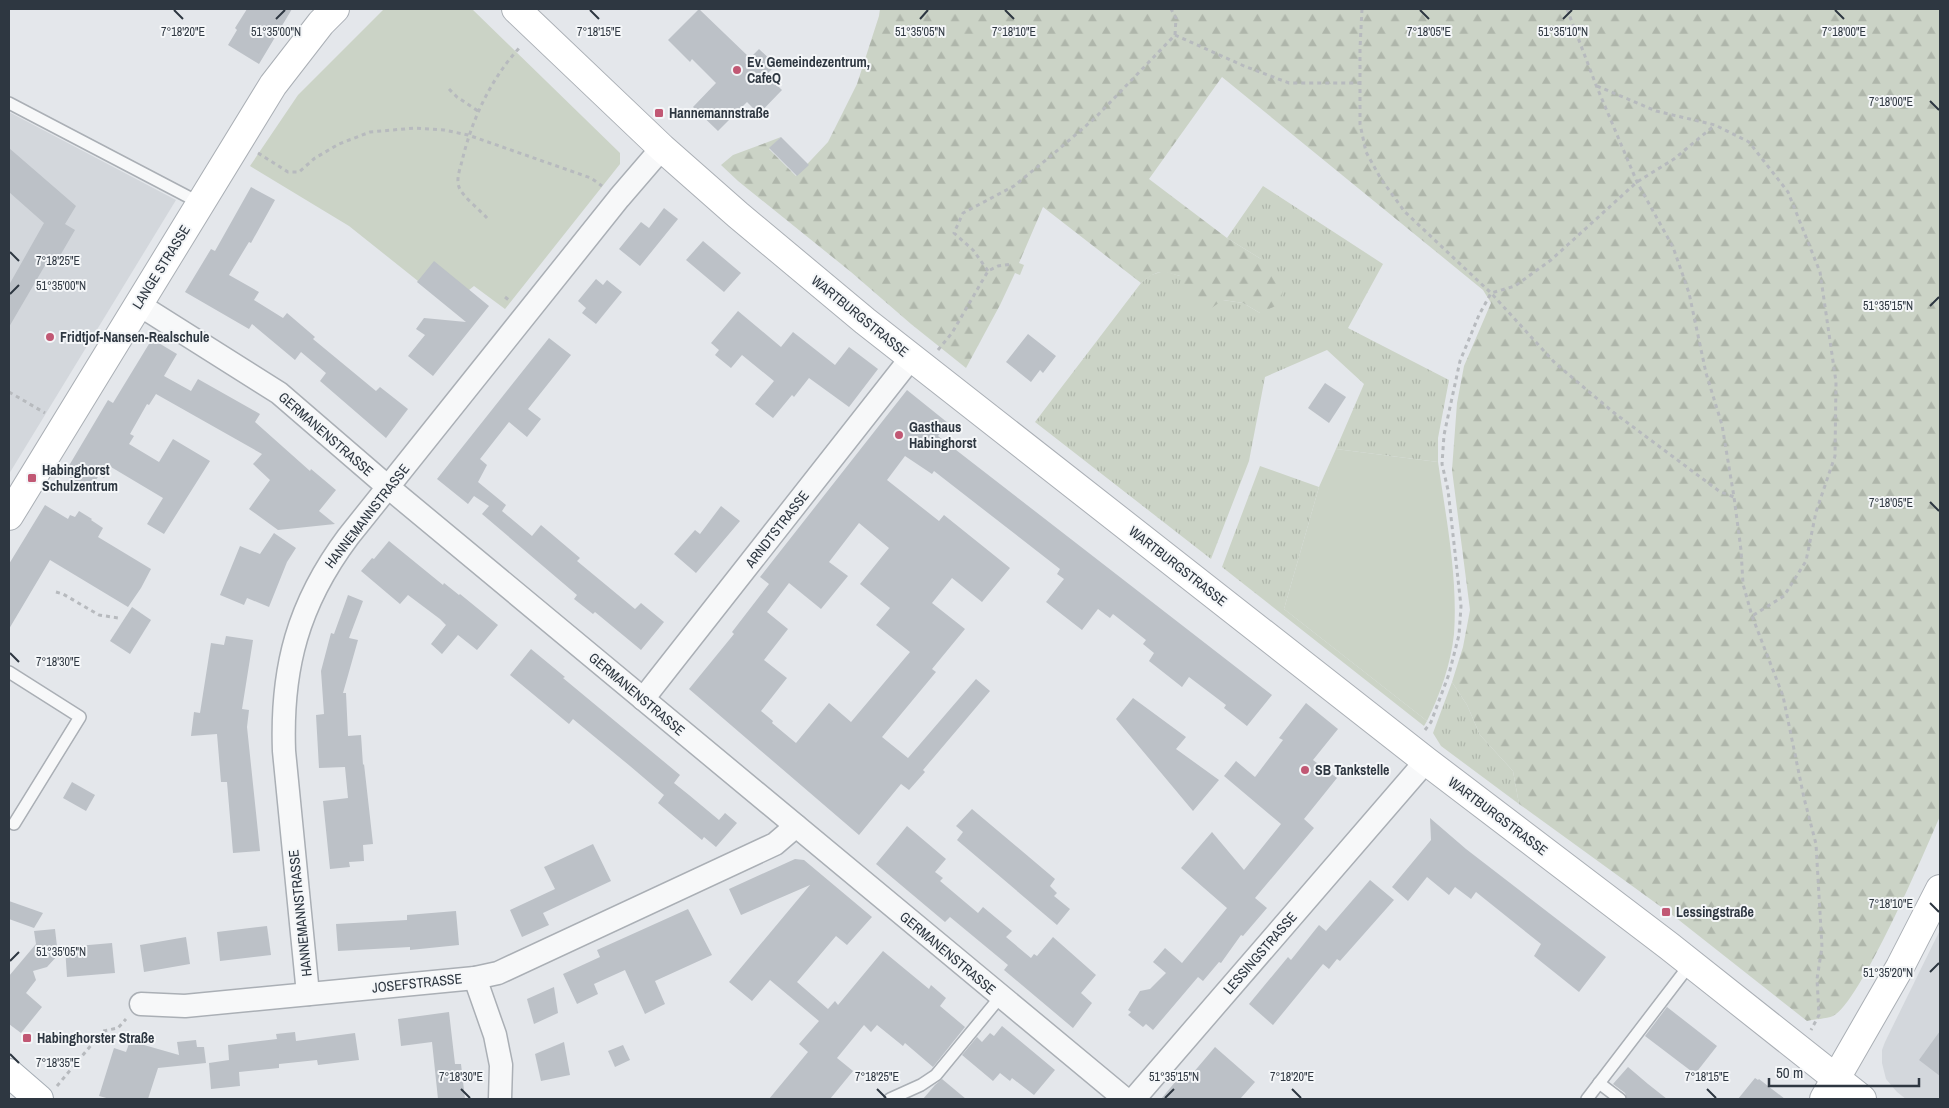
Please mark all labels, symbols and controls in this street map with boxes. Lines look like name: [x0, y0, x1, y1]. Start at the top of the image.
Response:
text: 7°18'20"E: [161, 24, 205, 40]
text: 51°35'00"N: [251, 24, 301, 40]
text: 7°18'15"E: [577, 24, 621, 40]
text: 51°35'05"N: [895, 24, 945, 40]
text: 7°18'10"E: [992, 24, 1036, 40]
text: 7°18'05"E: [1407, 24, 1451, 40]
text: 51°35'10"N: [1538, 24, 1588, 40]
text: 7°18'00"E: [1822, 24, 1866, 40]
place label: Ev. Gemeindezentrum, CafeQ: [747, 53, 870, 87]
marker: Ev. Gemeindezentrum, CafeQ: [731, 64, 743, 76]
text: 7°18'00"E: [1869, 94, 1913, 110]
place label: Hannemannstraße: [669, 104, 769, 122]
marker: Hannemannstraße: [653, 107, 665, 119]
street label: LANGE STRASSE: [128, 222, 194, 312]
text: 7°18'25"E: [36, 253, 80, 269]
street label: WARTBURGSTRASSE: [808, 271, 912, 361]
text: 51°35'00"N: [36, 278, 86, 294]
text: 51°35'15"N: [1863, 298, 1913, 314]
place label: Fridtjof-Nansen-Realschule: [60, 328, 209, 346]
marker: Fridtjof-Nansen-Realschule: [44, 331, 56, 343]
street label: GERMANENSTRASSE: [275, 388, 377, 480]
place label: Gasthaus Habinghorst: [909, 418, 977, 452]
marker: Gasthaus Habinghorst: [893, 429, 905, 441]
street label: HANNEMANNSTRASSE: [321, 460, 413, 572]
place label: Habinghorst Schulzentrum: [42, 461, 118, 495]
marker: Habinghorst Schulzentrum: [26, 472, 38, 484]
street label: ARNDTSTRASSE: [741, 487, 813, 572]
text: 7°18'05"E: [1869, 495, 1913, 511]
street label: WARTBURGSTRASSE: [1125, 522, 1231, 610]
street label: GERMANENSTRASSE: [585, 649, 689, 739]
text: 7°18'30"E: [36, 654, 80, 670]
place label: SB Tankstelle: [1315, 761, 1389, 779]
marker: SB Tankstelle: [1299, 764, 1311, 776]
street label: WARTBURGSTRASSE: [1445, 773, 1551, 859]
street label: HANNEMANNSTRASSE: [284, 849, 316, 977]
text: 7°18'10"E: [1869, 896, 1913, 912]
place label: Lessingstraße: [1676, 903, 1754, 921]
marker: Lessingstraße: [1660, 906, 1672, 918]
street label: GERMANENSTRASSE: [896, 908, 1000, 998]
street label: LESSINGSTRASSE: [1219, 908, 1301, 998]
text: 51°35'05"N: [36, 944, 86, 960]
text: 51°35'20"N: [1863, 965, 1913, 981]
street label: JOSEFSTRASSE: [371, 969, 463, 997]
place label: Habinghorster Straße: [37, 1029, 154, 1047]
marker: Habinghorster Straße: [21, 1032, 33, 1044]
text: 7°18'35"E: [36, 1055, 80, 1071]
scale bar: [1769, 1056, 1919, 1088]
text: 50 m: [1776, 1062, 1803, 1083]
text: 7°18'30"E: [439, 1069, 483, 1085]
text: 7°18'25"E: [855, 1069, 899, 1085]
text: 51°35'15"N: [1149, 1069, 1199, 1085]
text: 7°18'20"E: [1270, 1069, 1314, 1085]
text: 7°18'15"E: [1685, 1069, 1729, 1085]

